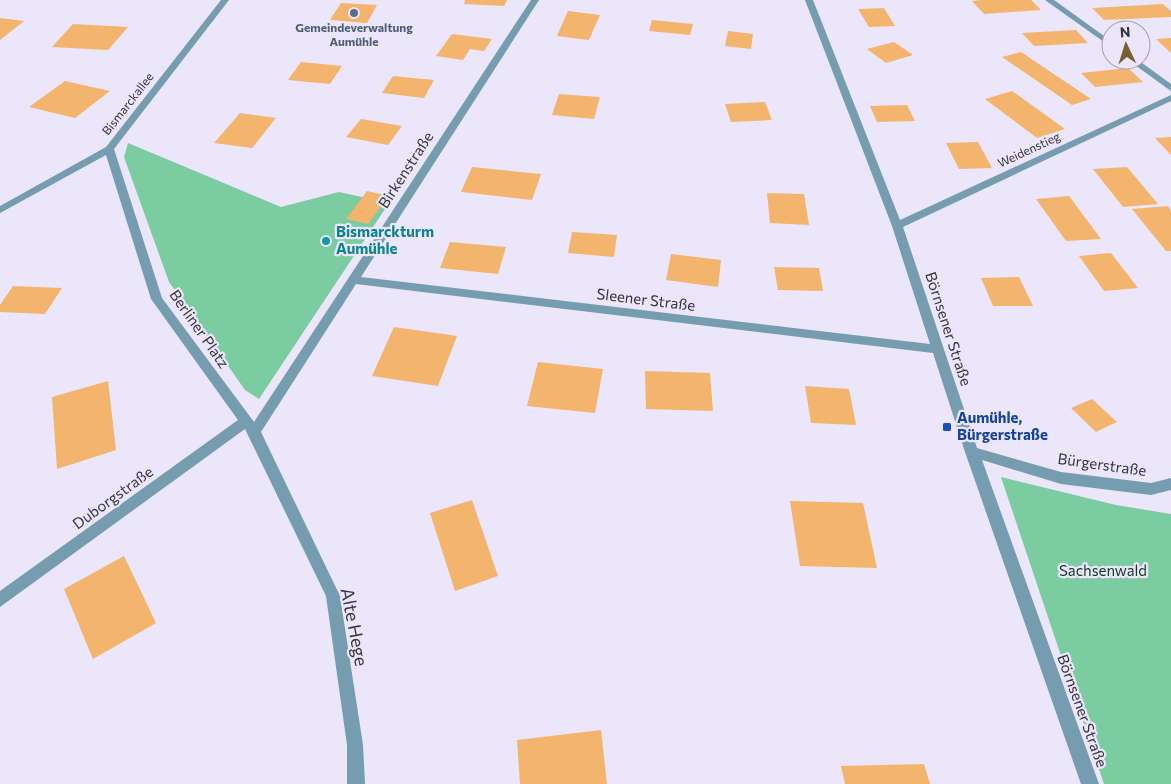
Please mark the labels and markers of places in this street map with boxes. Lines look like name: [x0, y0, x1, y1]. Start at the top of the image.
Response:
marker: Gemeindeverwaltung Aumühle: [348, 7, 360, 19]
place label: Gemeindeverwaltung Aumühle: [295, 20, 413, 48]
place label: Bismarckturm Aumühle: [336, 222, 434, 257]
marker: Bismarckturm Aumühle: [320, 235, 332, 247]
place label: Aumühle, Bürgerstraße: [957, 408, 1048, 443]
marker: Aumühle, Bürgerstraße: [941, 421, 953, 433]

